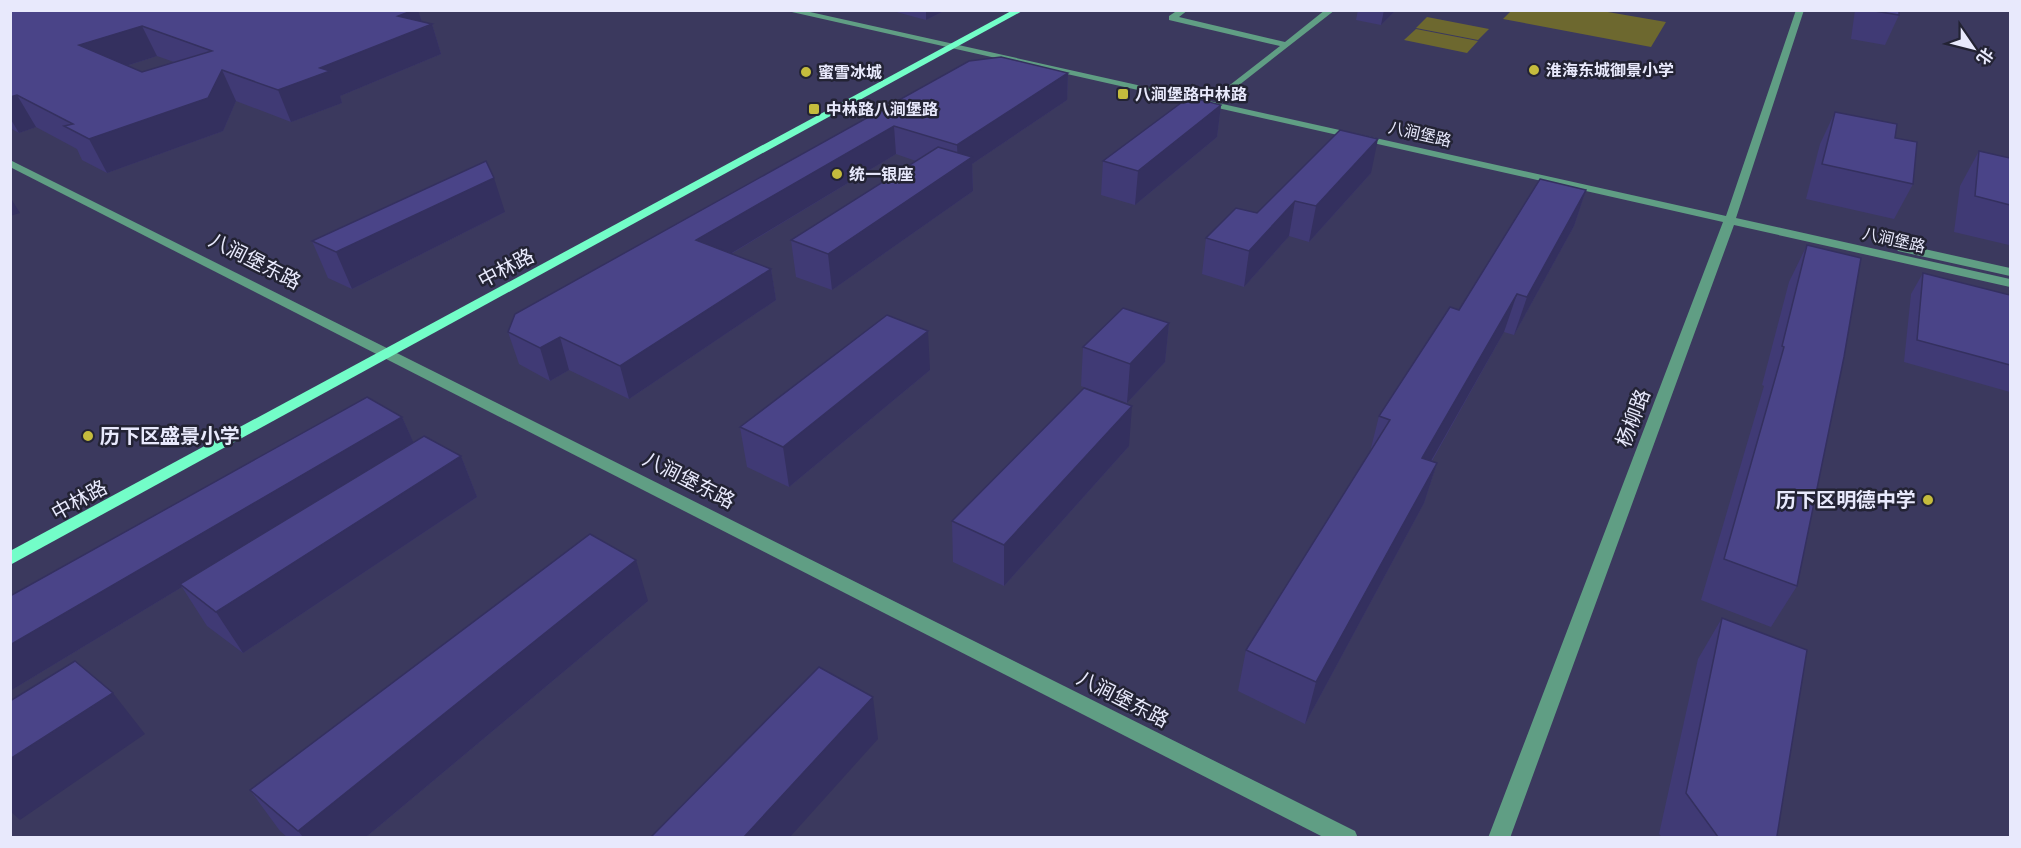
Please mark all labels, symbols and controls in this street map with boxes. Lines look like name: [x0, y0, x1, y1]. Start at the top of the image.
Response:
north arrow: [1943, 18, 2003, 78]
text: 北: [1971, 43, 1999, 69]
place label: 淮海东城御景小学: [1546, 59, 1674, 82]
place label: 蜜雪冰城: [818, 61, 882, 84]
marker: 淮海东城御景小学: [1527, 63, 1541, 77]
marker: 蜜雪冰城: [799, 65, 813, 79]
place label: 八涧堡路中林路: [1135, 83, 1247, 106]
marker: 八涧堡路中林路: [1116, 87, 1130, 101]
place label: 中林路八涧堡路: [826, 98, 938, 121]
marker: 中林路八涧堡路: [807, 102, 821, 116]
street label: 八涧堡路: [1386, 116, 1454, 152]
place label: 统一银座: [849, 163, 913, 186]
marker: 统一银座: [830, 167, 844, 181]
street label: 八涧堡路: [1860, 222, 1928, 258]
street label: 八涧堡东路: [204, 226, 306, 296]
street label: 中林路: [473, 242, 539, 294]
street label: 杨柳路: [1609, 385, 1657, 451]
place label: 历下区盛景小学: [100, 422, 240, 450]
marker: 历下区盛景小学: [81, 429, 95, 443]
street label: 八涧堡东路: [638, 445, 740, 515]
street label: 中林路: [46, 473, 112, 527]
place label: 历下区明德中学: [1776, 486, 1916, 514]
marker: 历下区明德中学: [1921, 493, 1935, 507]
street label: 八涧堡东路: [1072, 664, 1174, 734]

